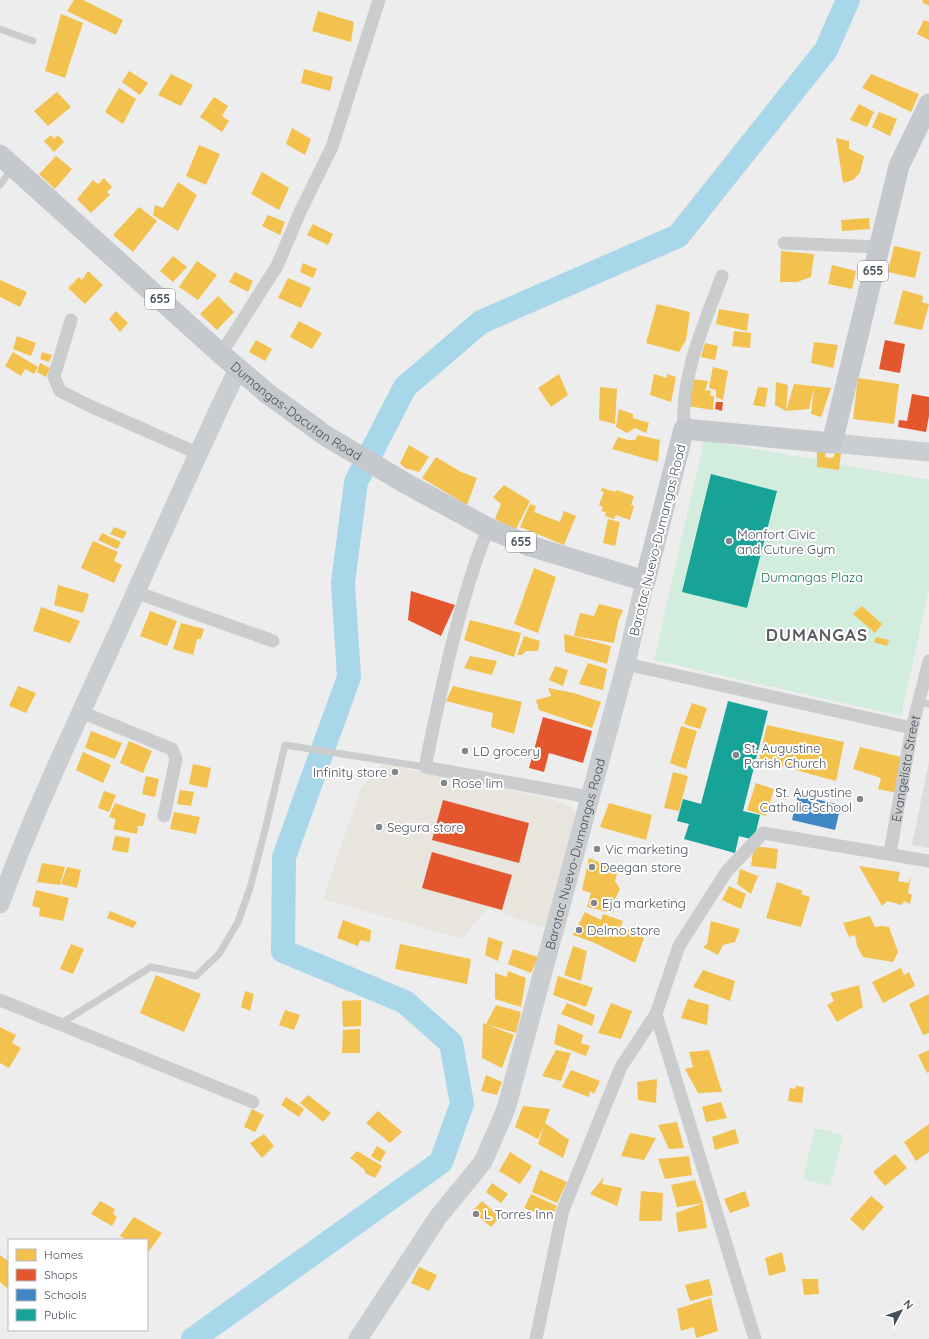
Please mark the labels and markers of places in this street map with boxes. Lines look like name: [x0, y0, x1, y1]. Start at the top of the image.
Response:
place label: Monfort Civic and Cuture Gym: [737, 526, 835, 557]
marker: Monfort Civic and Cuture Gym: [724, 536, 734, 546]
place label: St. Augustine Parish Church: [744, 740, 827, 771]
place label: LD grocery: [473, 743, 540, 759]
marker: LD grocery: [460, 746, 470, 756]
marker: St. Augustine Parish Church: [731, 750, 741, 760]
place label: Infinity store: [313, 764, 387, 780]
marker: Infinity store: [390, 767, 400, 777]
place label: Rose lim: [452, 775, 503, 791]
marker: Rose lim: [439, 778, 449, 788]
place label: St. Augustine Catholic School: [760, 784, 852, 815]
marker: St. Augustine Catholic School: [855, 794, 865, 804]
place label: Segura store: [387, 819, 464, 835]
marker: Segura store: [374, 822, 384, 832]
place label: Vic marketing: [605, 841, 688, 857]
marker: Vic marketing: [592, 844, 602, 854]
place label: Deegan store: [600, 859, 681, 875]
marker: Deegan store: [587, 862, 597, 872]
place label: Eja marketing: [602, 895, 686, 911]
marker: Eja marketing: [589, 898, 599, 908]
place label: Delmo store: [587, 922, 660, 938]
marker: Delmo store: [574, 925, 584, 935]
place label: L Torres Inn: [484, 1206, 554, 1222]
marker: L Torres Inn: [471, 1209, 481, 1219]

